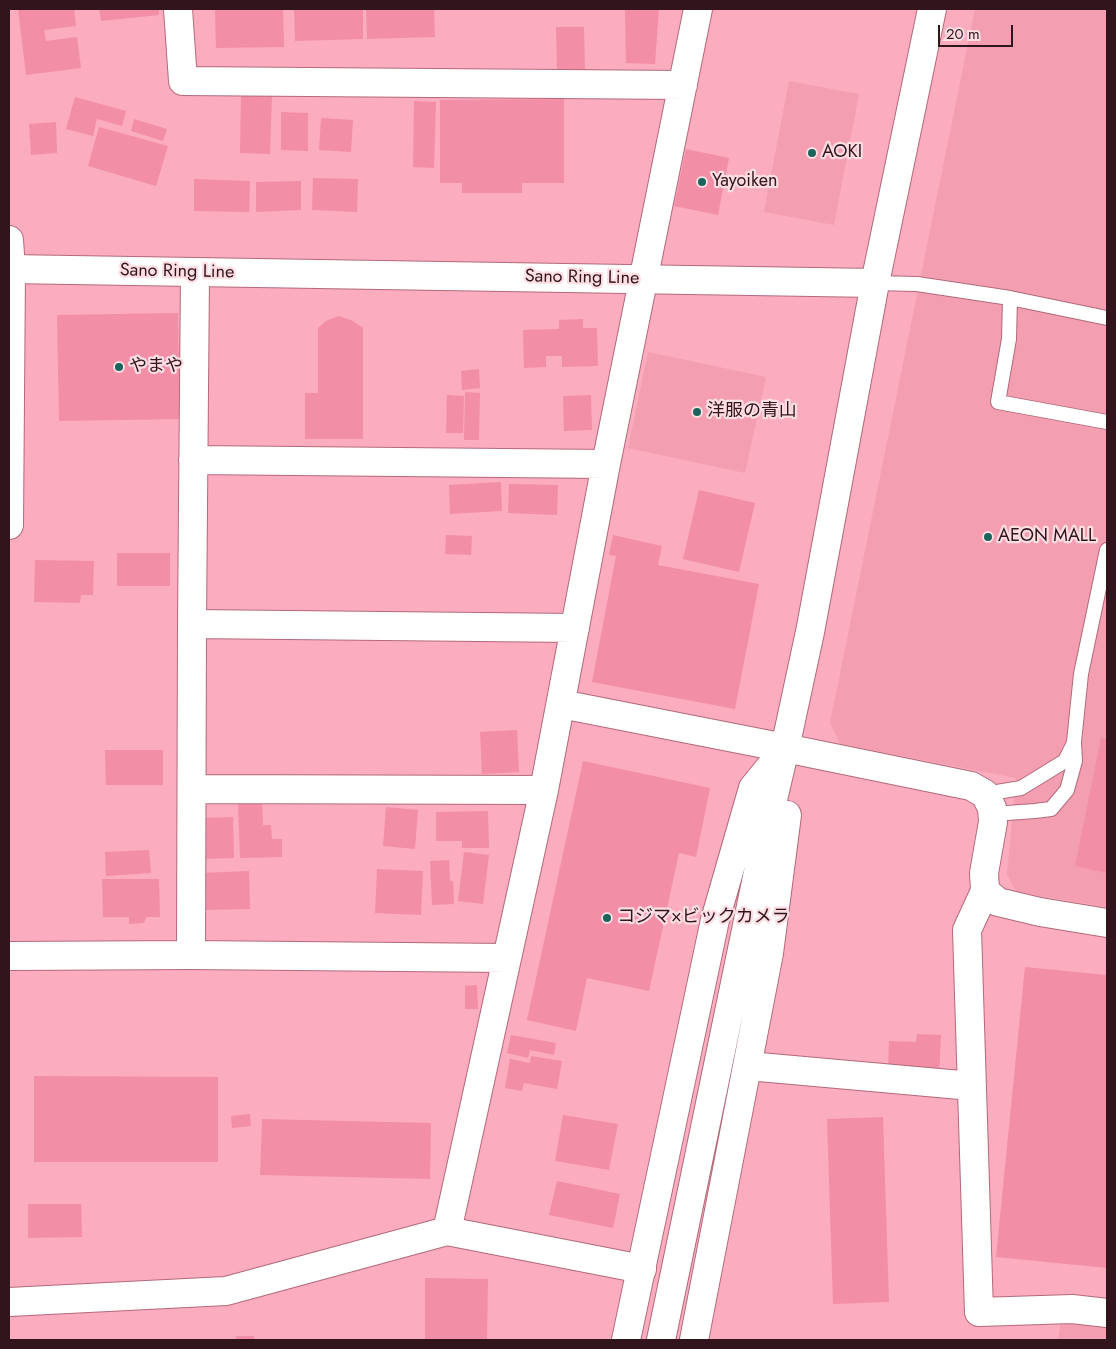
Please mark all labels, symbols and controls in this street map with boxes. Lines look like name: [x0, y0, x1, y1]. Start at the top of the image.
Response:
scale bar: [941, 15, 1016, 47]
text: 20 m: [946, 23, 980, 45]
place label: AOKI: [822, 142, 862, 164]
marker: AOKI: [806, 147, 818, 159]
place label: Yayoiken: [712, 171, 777, 193]
marker: Yayoiken: [696, 176, 708, 188]
street label: Sano Ring Line: [120, 260, 234, 284]
street label: Sano Ring Line: [525, 266, 639, 290]
place label: やまや: [129, 356, 183, 378]
marker: やまや: [113, 361, 125, 373]
place label: 洋服の青山: [707, 401, 797, 423]
marker: 洋服の青山: [691, 406, 703, 418]
place label: AEON MALL: [998, 526, 1096, 548]
marker: AEON MALL: [982, 531, 994, 543]
place label: コジマ×ビックカメラ: [617, 907, 790, 929]
marker: コジマ×ビックカメラ: [601, 912, 613, 924]

